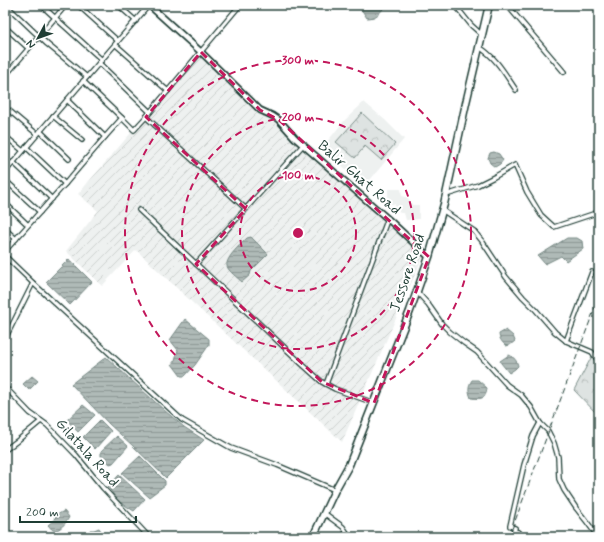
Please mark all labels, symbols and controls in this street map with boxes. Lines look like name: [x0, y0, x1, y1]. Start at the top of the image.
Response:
north arrow: [18, 18, 58, 58]
text: N: [24, 37, 39, 51]
text: 300 m: [282, 53, 315, 69]
text: 200 m: [282, 110, 315, 126]
street label: Balir Ghat Road: [313, 136, 405, 220]
text: 100 m: [282, 168, 315, 184]
centre of rings: [291, 226, 305, 240]
street label: Jessore Road: [385, 231, 431, 315]
street label: Gilatala Road: [51, 414, 123, 492]
scale bar: [20, 498, 136, 524]
text: 200 m: [26, 505, 59, 521]

